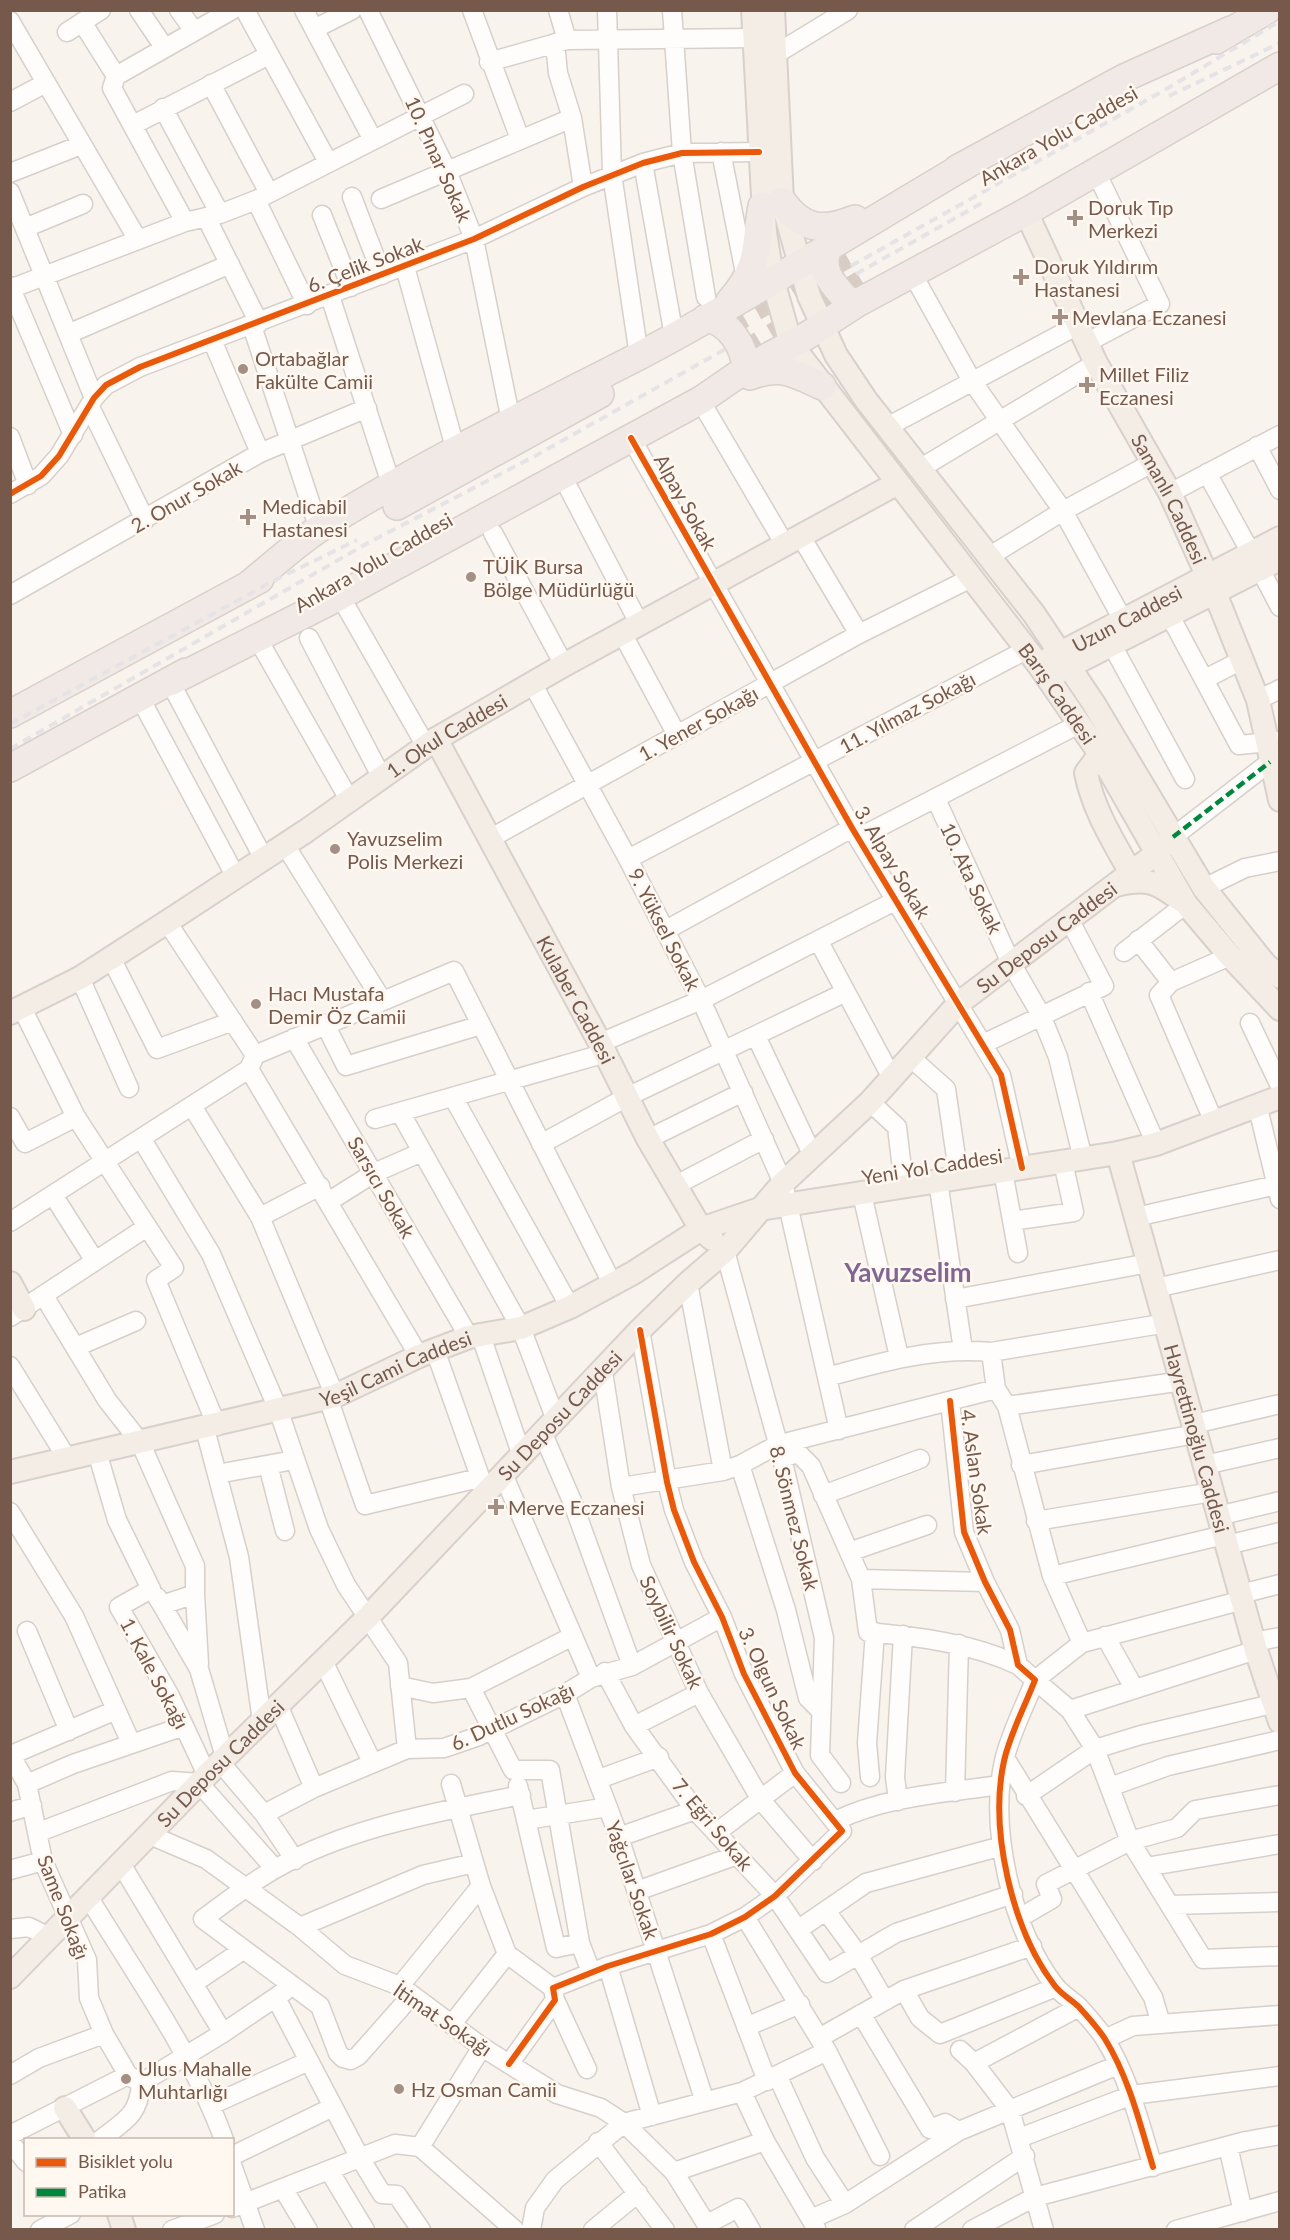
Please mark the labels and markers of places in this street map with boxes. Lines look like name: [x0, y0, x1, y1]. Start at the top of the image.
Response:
place label: Doruk Tıp Merkezi: [1088, 195, 1173, 242]
marker: Doruk Tıp Merkezi: [1066, 209, 1084, 227]
place label: Doruk Yıldırım Hastanesi: [1034, 254, 1158, 301]
marker: Doruk Yıldırım Hastanesi: [1012, 268, 1030, 286]
place label: Mevlana Eczanesi: [1072, 305, 1227, 329]
marker: Mevlana Eczanesi: [1053, 310, 1067, 324]
place label: Ortabağlar Fakülte Camii: [255, 346, 373, 393]
marker: Ortabağlar Fakülte Camii: [236, 362, 250, 376]
place label: Millet Filiz Eczanesi: [1099, 362, 1189, 409]
marker: Millet Filiz Eczanesi: [1080, 378, 1094, 392]
place label: Medicabil Hastanesi: [262, 494, 348, 541]
marker: Medicabil Hastanesi: [239, 508, 257, 526]
place label: TÜİK Bursa Bölge Müdürlüğü: [483, 554, 634, 601]
marker: TÜİK Bursa Bölge Müdürlüğü: [464, 570, 478, 584]
place label: Yavuzselim Polis Merkezi: [347, 826, 463, 873]
marker: Yavuzselim Polis Merkezi: [328, 842, 342, 856]
place label: Hacı Mustafa Demir Öz Camii: [268, 981, 406, 1028]
marker: Hacı Mustafa Demir Öz Camii: [249, 997, 263, 1011]
place label: Merve Eczanesi: [508, 1495, 645, 1519]
marker: Merve Eczanesi: [489, 1500, 503, 1514]
place label: Ulus Mahalle Muhtarlığı: [138, 2056, 251, 2103]
marker: Ulus Mahalle Muhtarlığı: [119, 2072, 133, 2086]
place label: Hz Osman Camii: [411, 2077, 557, 2101]
marker: Hz Osman Camii: [392, 2082, 406, 2096]

